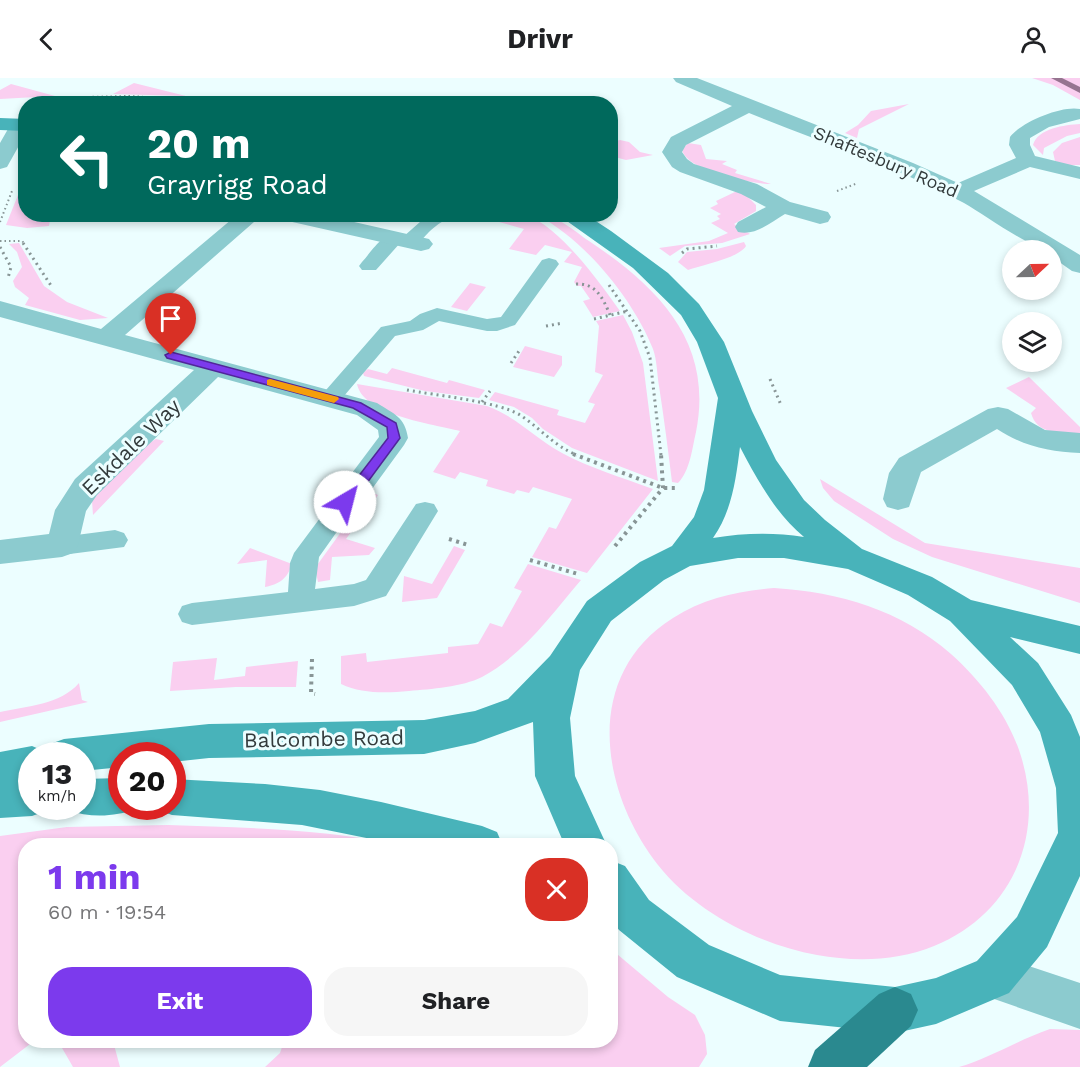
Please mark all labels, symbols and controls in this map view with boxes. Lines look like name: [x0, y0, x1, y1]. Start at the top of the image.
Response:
icon: back: [30, 23, 63, 56]
text: Drivr: [507, 23, 573, 55]
icon: person: [1017, 23, 1050, 56]
text: 20 m: [147, 119, 251, 168]
icon: left: [48, 120, 126, 198]
street label: Shaftesbury Road: [811, 122, 962, 201]
text: Grayrigg Road: [147, 169, 328, 201]
north arrow: [1002, 240, 1062, 300]
map controls: [1002, 240, 1062, 372]
pin: [145, 293, 196, 355]
icon: arrive: [154, 302, 187, 335]
button: layers: [1002, 312, 1062, 372]
street label: Eskdale Way: [76, 393, 185, 500]
position arrow: [313, 470, 377, 534]
street label: Balcombe Road: [244, 725, 404, 752]
speed limit sign: 20: [108, 742, 186, 820]
text: 13: [42, 756, 72, 791]
text: km/h: [38, 787, 76, 805]
text: 1 min: [48, 856, 140, 898]
button: close: [525, 858, 588, 921]
text: 60 m · 19:54: [48, 900, 166, 924]
button: Exit: [48, 967, 312, 1036]
button: Share: [324, 967, 588, 1036]

